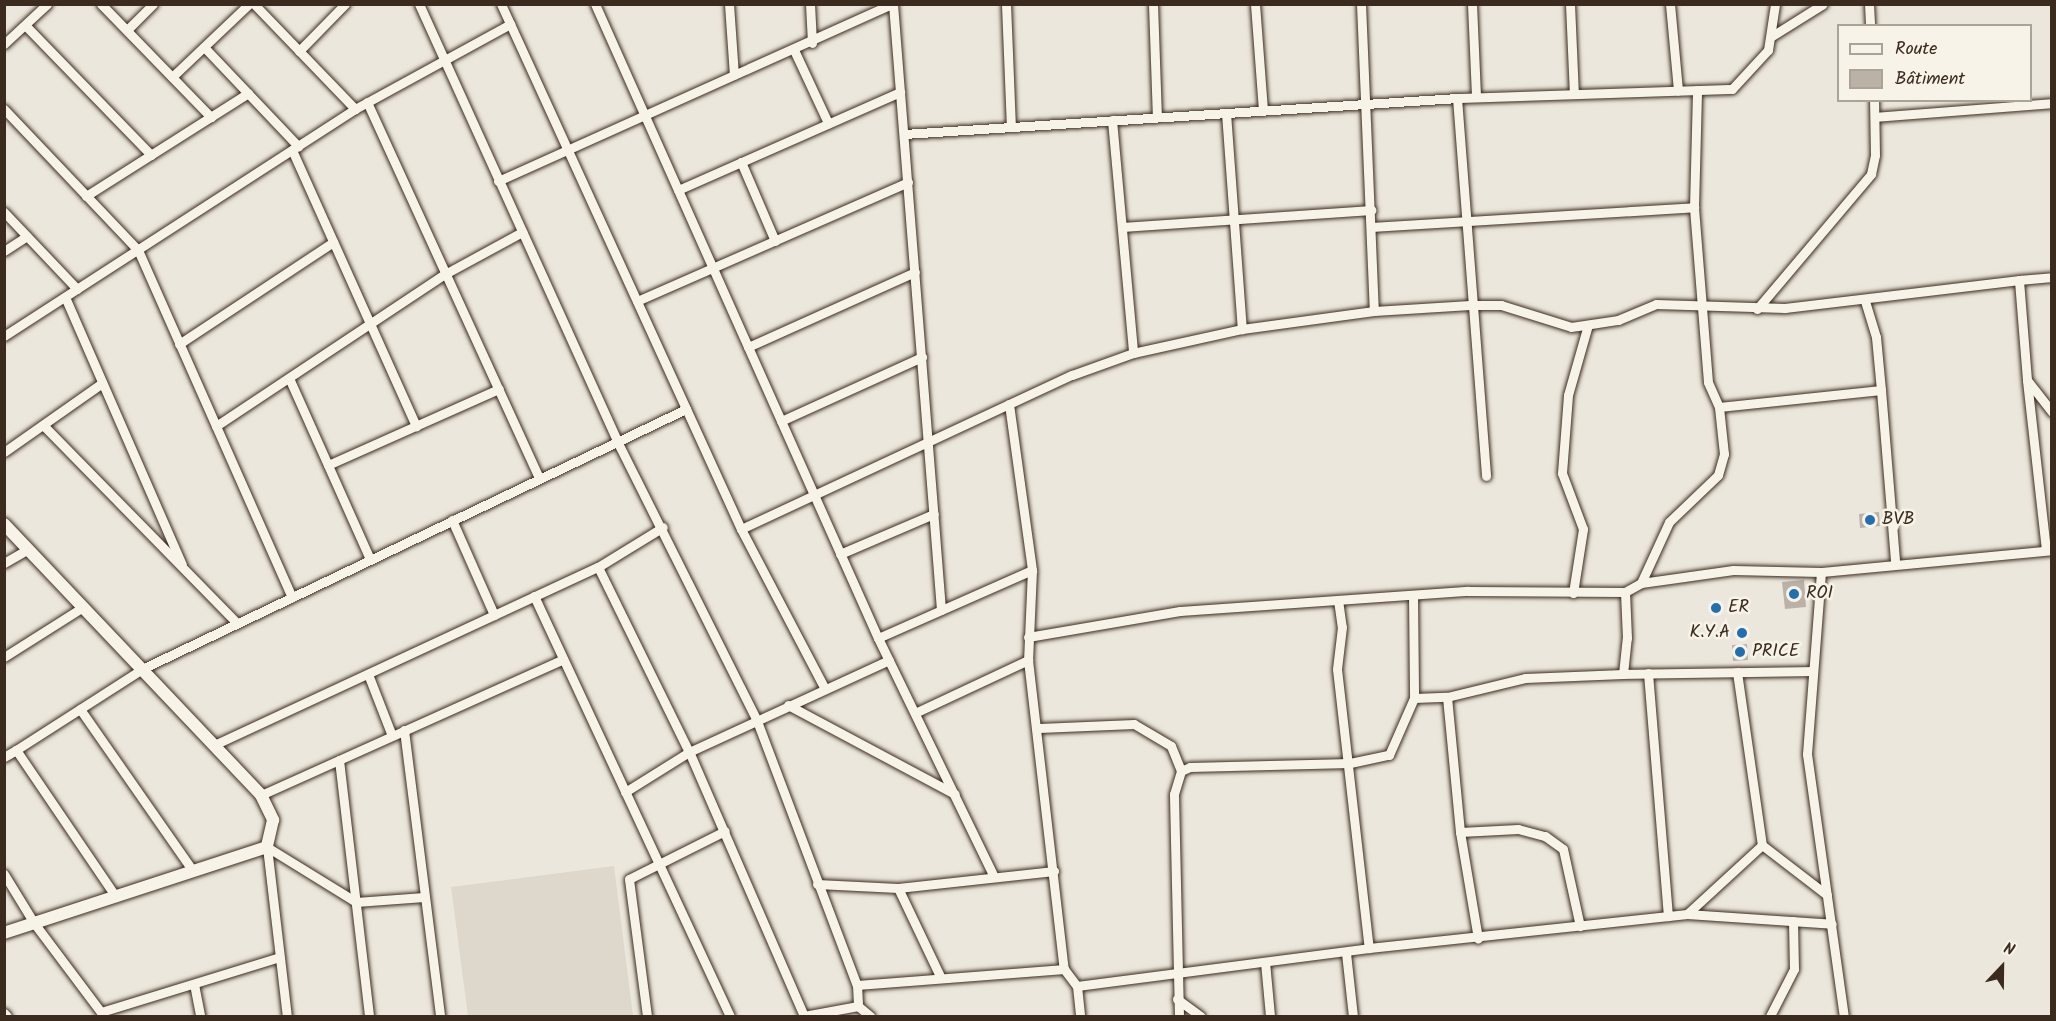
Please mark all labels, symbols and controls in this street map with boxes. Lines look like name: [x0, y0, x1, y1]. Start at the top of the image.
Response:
legend: [1837, 24, 2032, 102]
text: Route: [1895, 35, 1937, 64]
text: Bâtiment: [1895, 65, 1965, 94]
place label: BVB: [1882, 509, 1915, 531]
marker: BVB: [1863, 513, 1877, 527]
place label: ROI: [1806, 583, 1833, 605]
marker: ROI: [1787, 587, 1801, 601]
place label: ER: [1728, 597, 1749, 619]
marker: ER: [1709, 601, 1723, 615]
place label: K.Y.A: [1690, 622, 1730, 644]
marker: K.Y.A: [1735, 626, 1749, 640]
place label: PRICE: [1752, 641, 1799, 663]
marker: PRICE: [1733, 645, 1747, 659]
text: N: [2000, 936, 2018, 963]
north arrow: [1972, 937, 2032, 997]

